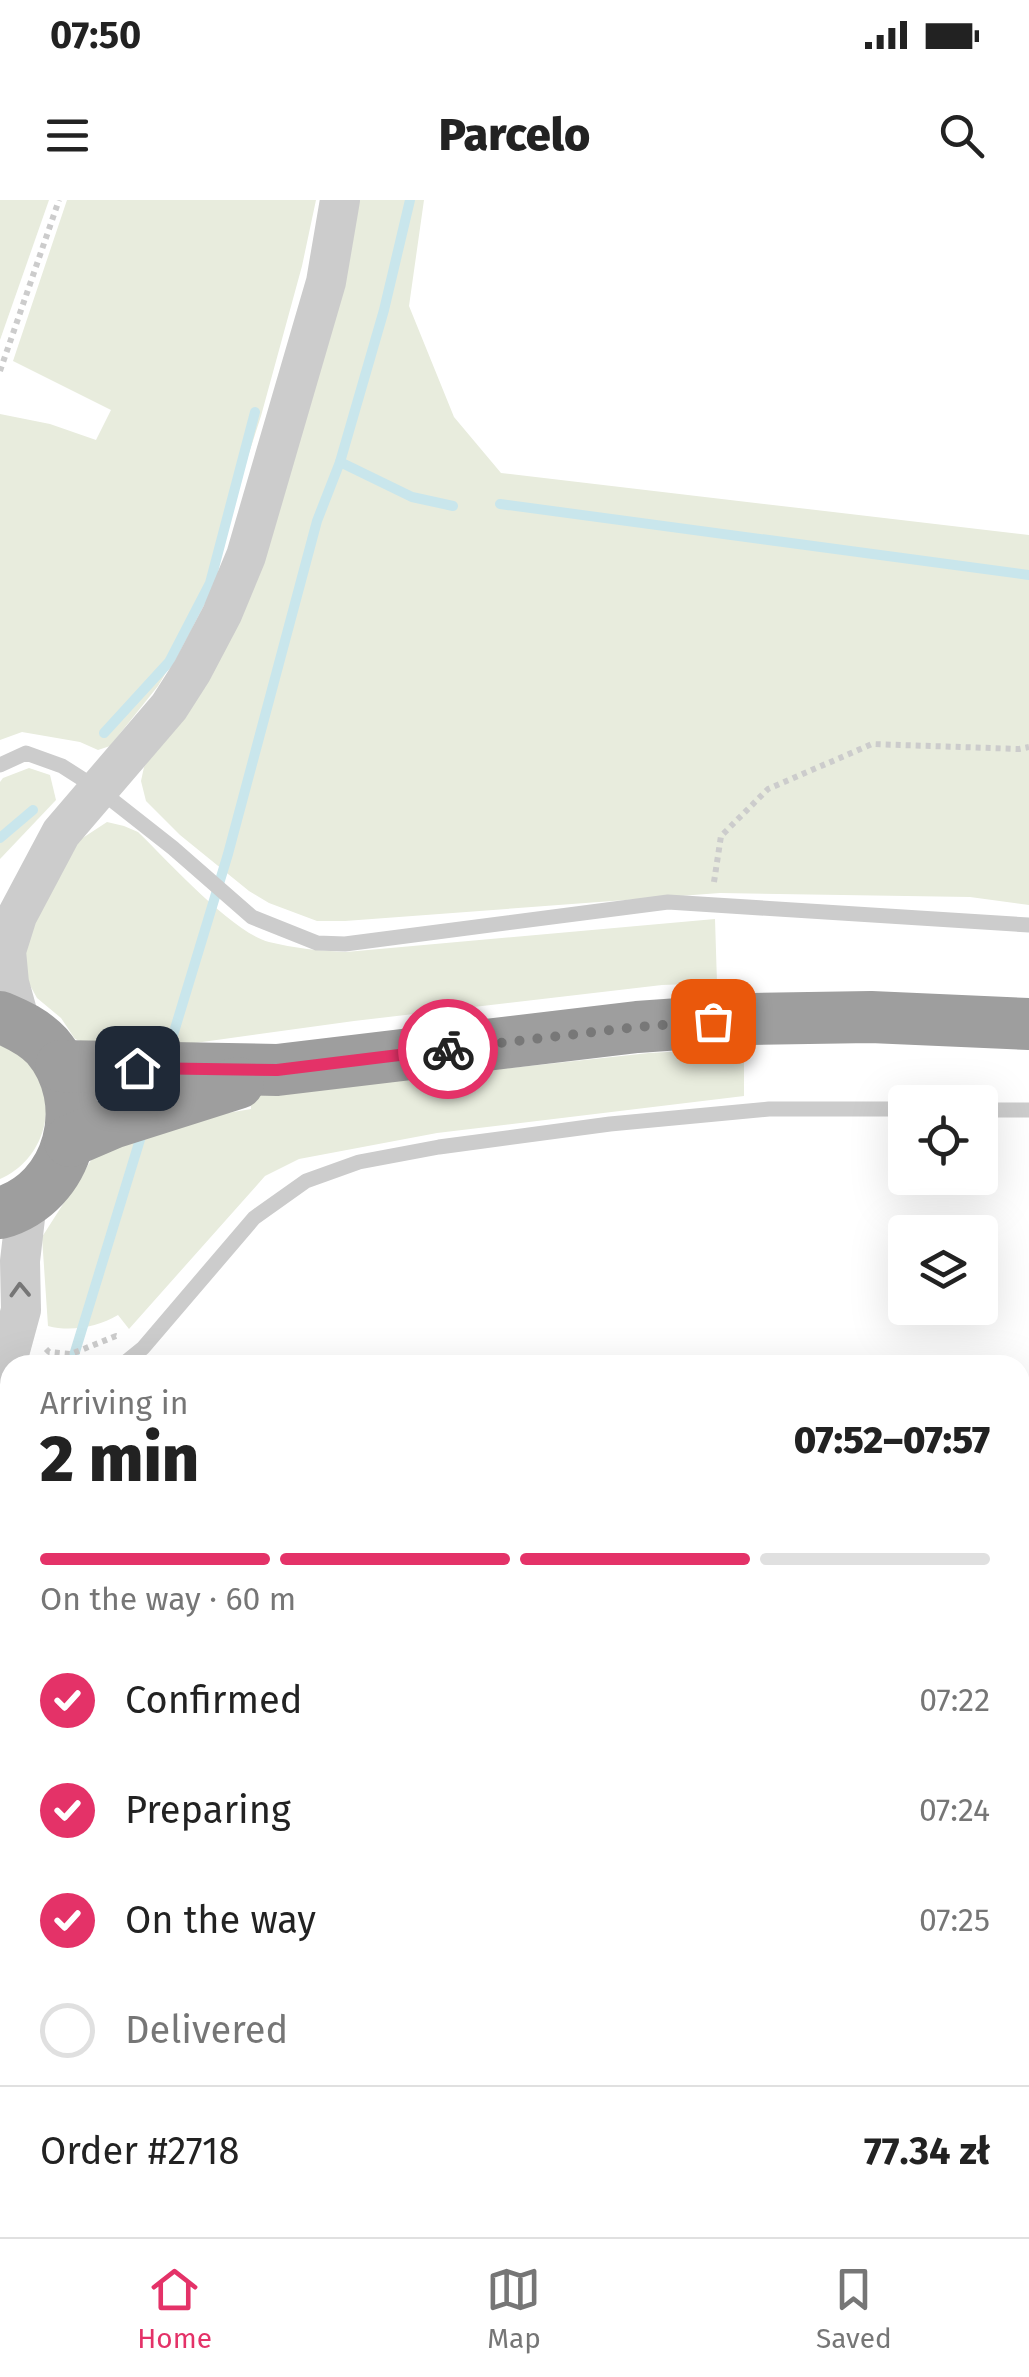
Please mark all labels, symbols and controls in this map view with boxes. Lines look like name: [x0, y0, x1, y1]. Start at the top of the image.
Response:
text: 07:50: [50, 12, 141, 58]
icon: menu: [40, 108, 95, 163]
text: Parcelo: [439, 108, 590, 162]
icon: search: [934, 108, 989, 163]
pin: [671, 979, 756, 1064]
icon: bag: [686, 994, 741, 1049]
courier: [398, 999, 498, 1099]
icon: bike: [421, 1022, 476, 1077]
pin: [95, 1026, 180, 1111]
icon: home: [110, 1041, 165, 1096]
map controls: [888, 1085, 998, 1325]
button: locate: [888, 1085, 998, 1195]
button: layers: [888, 1215, 998, 1325]
one-way arrow: [10, 1282, 31, 1298]
text: Arriving in: [40, 1384, 188, 1422]
text: 07:52–07:57: [794, 1417, 990, 1463]
text: 2 min: [40, 1420, 199, 1498]
text: On the way · 60 m: [40, 1580, 296, 1618]
icon: check: [40, 1673, 95, 1728]
text: Confirmed: [125, 1677, 303, 1723]
text: 07:22: [919, 1681, 990, 1719]
icon: check: [40, 1783, 95, 1838]
text: Preparing: [125, 1787, 291, 1833]
text: 07:24: [919, 1791, 990, 1829]
icon: check: [40, 1893, 95, 1948]
text: On the way: [125, 1897, 316, 1943]
text: 07:25: [919, 1901, 990, 1939]
text: Delivered: [125, 2007, 288, 2053]
text: Order #2718: [40, 2128, 239, 2174]
text: 77.34 zł: [864, 2128, 990, 2174]
tab: Home: [137, 2262, 212, 2355]
tab: Map: [486, 2262, 541, 2355]
tab: Saved: [816, 2262, 892, 2355]

